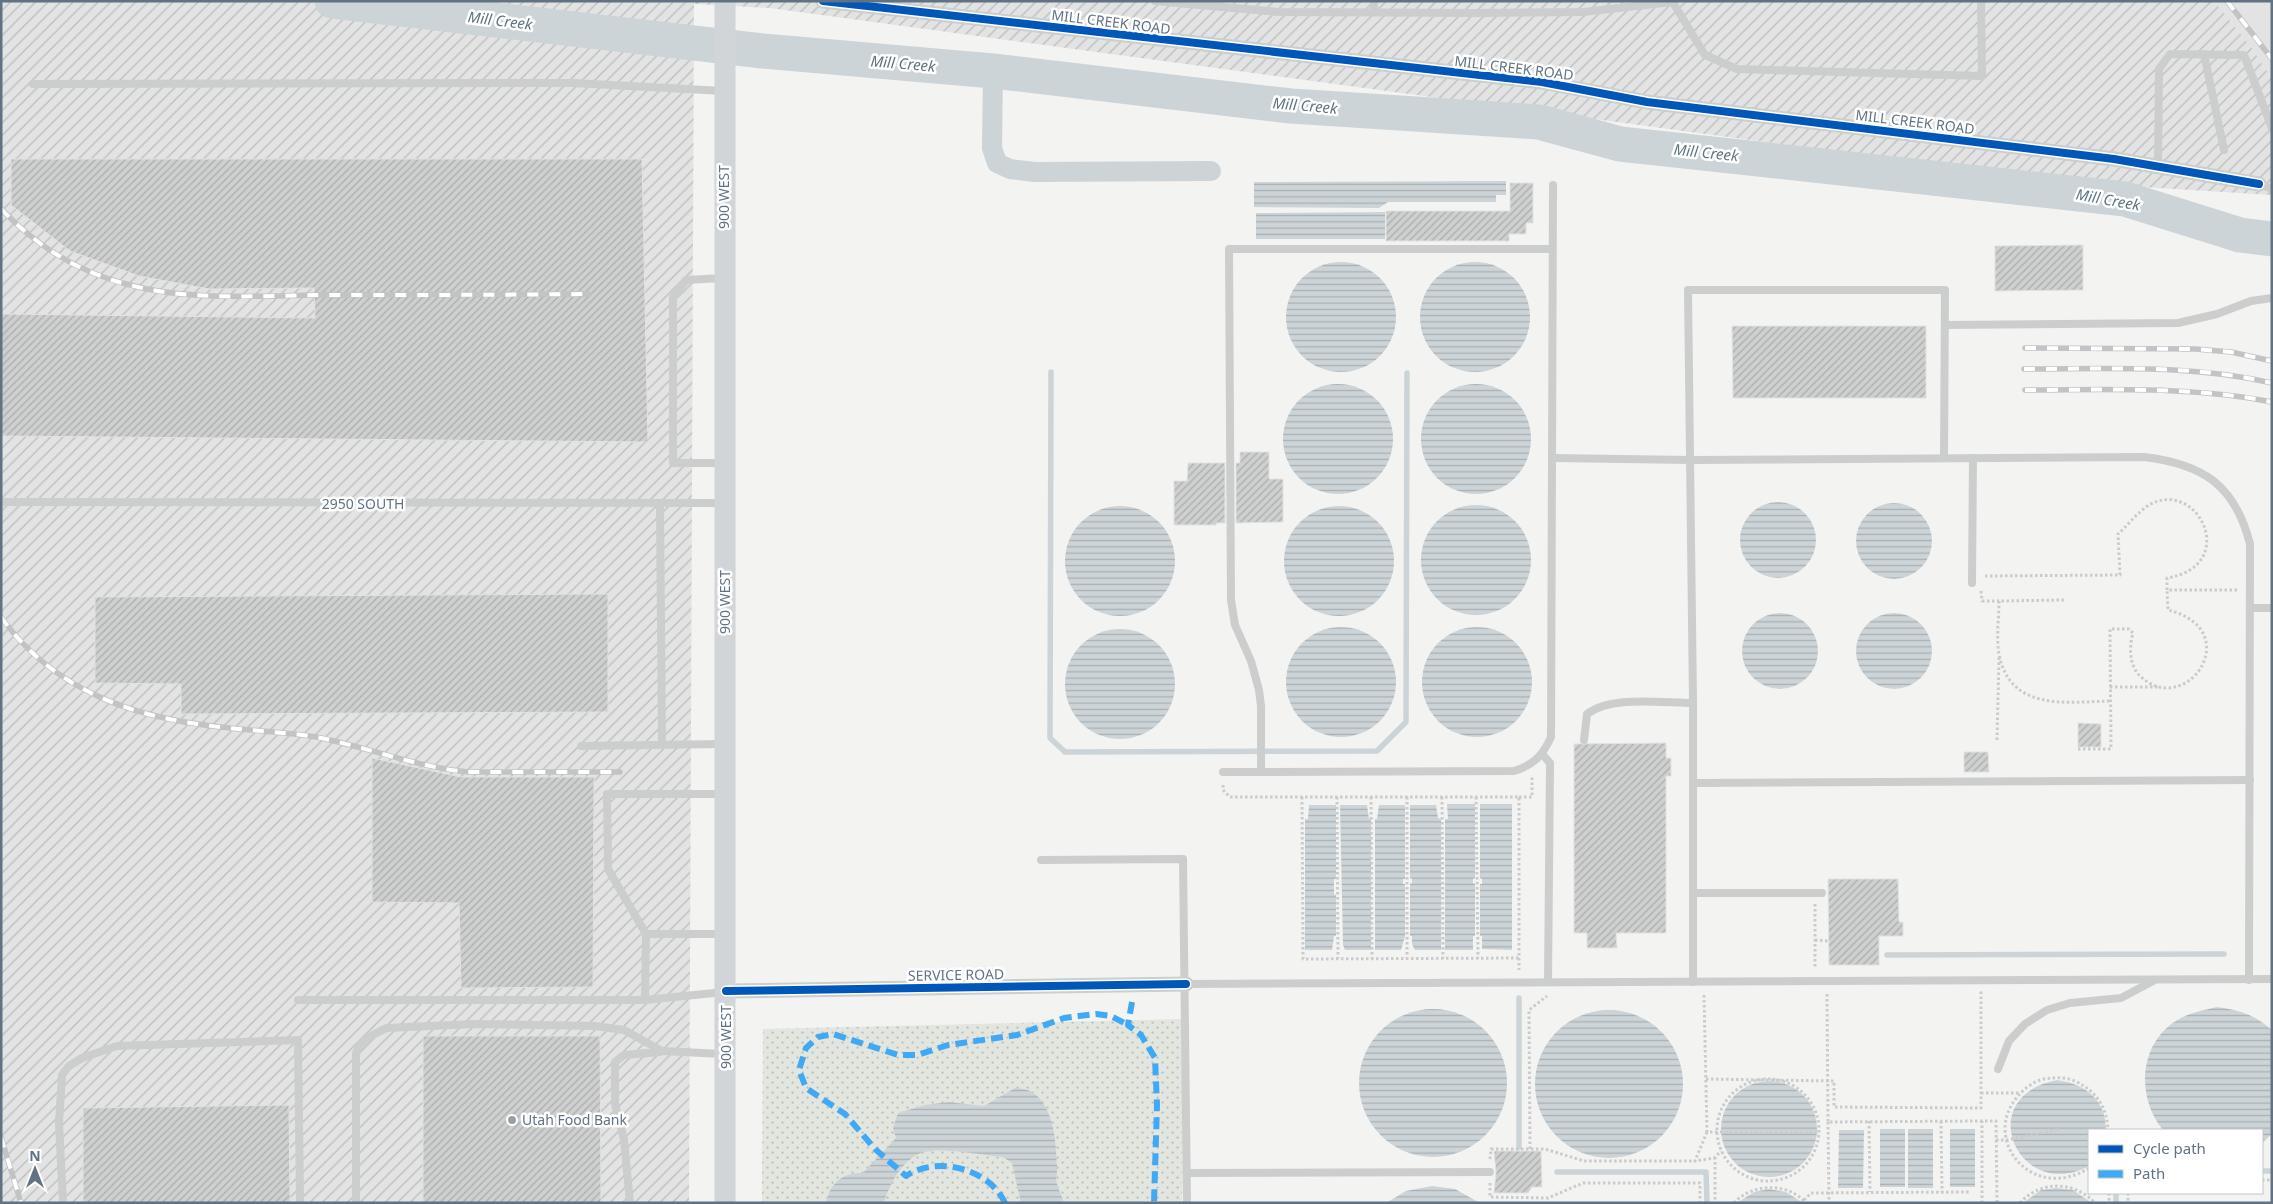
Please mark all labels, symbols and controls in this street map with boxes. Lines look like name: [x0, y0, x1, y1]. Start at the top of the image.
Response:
street label: MILL CREEK ROAD: [1050, 5, 1172, 38]
water label: Mill Creek: [467, 6, 534, 34]
water label: Mill Creek: [870, 50, 937, 76]
street label: MILL CREEK ROAD: [1453, 51, 1575, 84]
water label: Mill Creek: [1272, 92, 1339, 118]
street label: MILL CREEK ROAD: [1854, 105, 1976, 138]
water label: Mill Creek: [1673, 139, 1740, 165]
street label: 900 WEST: [714, 165, 733, 229]
water label: Mill Creek: [2074, 184, 2142, 215]
street label: 2950 SOUTH: [322, 494, 404, 513]
street label: 900 WEST: [715, 570, 734, 634]
street label: SERVICE ROAD: [908, 964, 1004, 985]
street label: 900 WEST: [716, 1005, 735, 1069]
place label: Utah Food Bank: [522, 1110, 627, 1129]
marker: Utah Food Bank: [506, 1114, 518, 1126]
legend: [2088, 1129, 2263, 1194]
text: Cycle path: [2133, 1138, 2206, 1158]
north arrow: [10, 1144, 60, 1194]
text: N: [29, 1146, 41, 1165]
text: Path: [2133, 1163, 2165, 1183]

